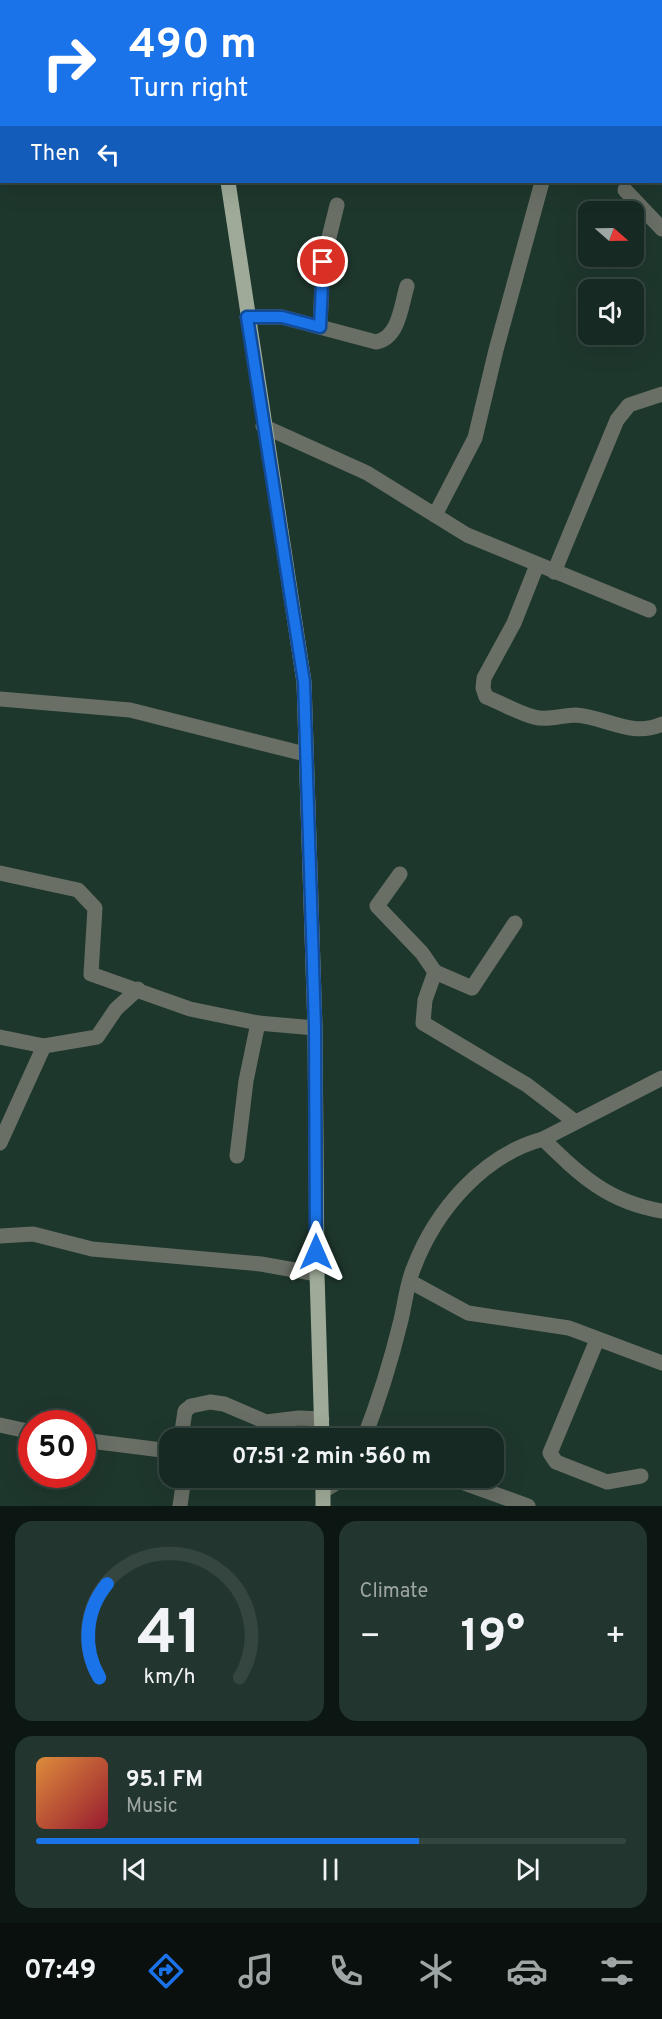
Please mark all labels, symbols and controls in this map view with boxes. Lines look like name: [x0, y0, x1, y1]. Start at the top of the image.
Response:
text: 490 m: [129, 20, 257, 73]
icon: right: [30, 24, 108, 102]
text: Turn right: [129, 72, 248, 106]
icon: left: [92, 138, 125, 171]
text: Then: [30, 141, 80, 168]
north arrow: [578, 201, 644, 267]
map controls: [578, 201, 644, 345]
pin: [297, 236, 348, 287]
icon: arrive: [306, 245, 339, 278]
button: sound: [578, 279, 644, 345]
position arrow: [284, 1220, 348, 1284]
speed limit sign: 50: [18, 1410, 96, 1488]
text: 07:51 · 2 min · 560 m: [232, 1444, 431, 1471]
text: Climate: [360, 1579, 428, 1605]
text: 41: [137, 1597, 202, 1676]
text: 19°: [461, 1610, 525, 1667]
text: −: [360, 1617, 381, 1659]
text: +: [605, 1617, 626, 1659]
text: km/h: [143, 1664, 195, 1691]
text: 95.1 FM: [126, 1767, 203, 1794]
text: Music: [126, 1794, 178, 1820]
icon: previous: [118, 1853, 151, 1886]
icon: pause: [314, 1853, 347, 1886]
icon: next: [511, 1853, 544, 1886]
icon: directions: [145, 1950, 187, 1992]
icon: music: [235, 1950, 277, 1992]
icon: phone: [325, 1950, 367, 1992]
icon: climate: [415, 1950, 457, 1992]
icon: car: [506, 1950, 548, 1992]
icon: filters: [596, 1950, 638, 1992]
text: 07:49: [24, 1954, 96, 1988]

